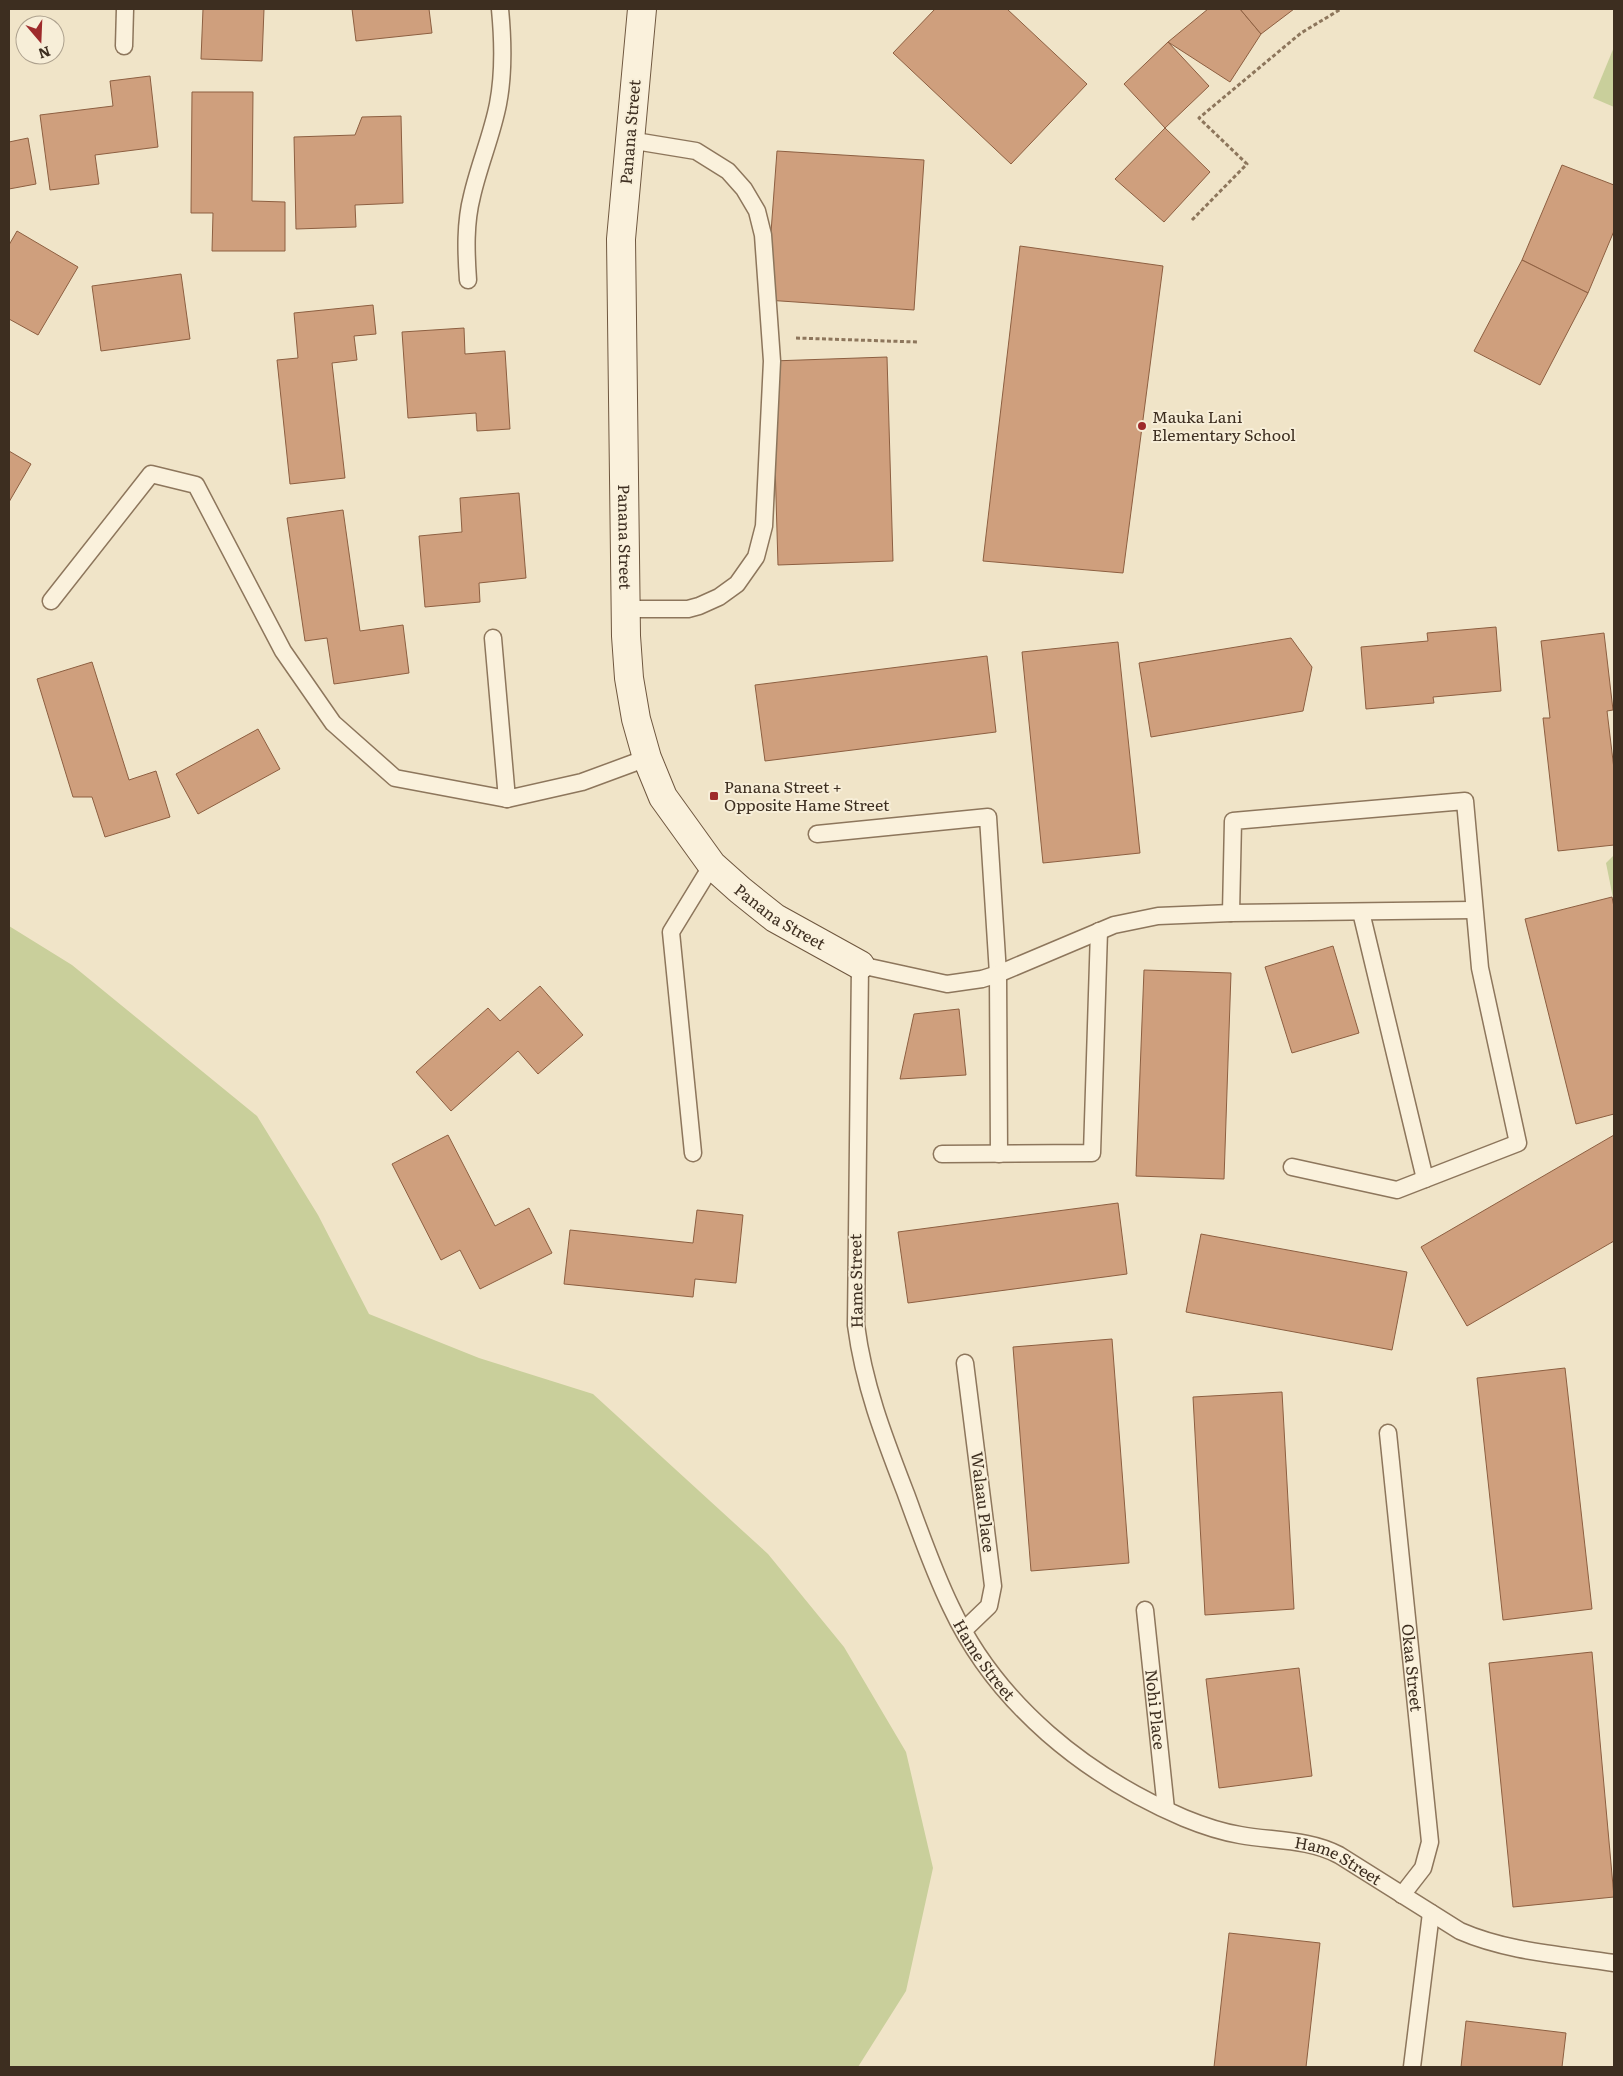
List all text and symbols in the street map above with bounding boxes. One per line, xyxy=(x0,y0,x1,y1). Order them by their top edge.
north arrow xyxy=(15,15,65,65)
text: N xyxy=(36,42,53,65)
street label: Panana Street xyxy=(612,78,646,185)
place label: Mauka Lani Elementary School xyxy=(1152,404,1296,446)
marker: Mauka Lani Elementary School xyxy=(1136,420,1148,432)
street label: Panana Street xyxy=(613,484,638,590)
place label: Panana Street + Opposite Hame Street xyxy=(724,774,890,816)
marker: Panana Street + Opposite Hame Street xyxy=(708,790,720,802)
street label: Panana Street xyxy=(730,877,831,955)
street label: Hame Street xyxy=(842,1233,868,1329)
street label: Walaau Place xyxy=(966,1450,1002,1554)
street label: Hame Street xyxy=(948,1614,1022,1706)
street label: Okaa Street xyxy=(1397,1623,1430,1713)
street label: Nohi Place xyxy=(1140,1668,1173,1751)
street label: Hame Street xyxy=(1293,1829,1387,1890)

